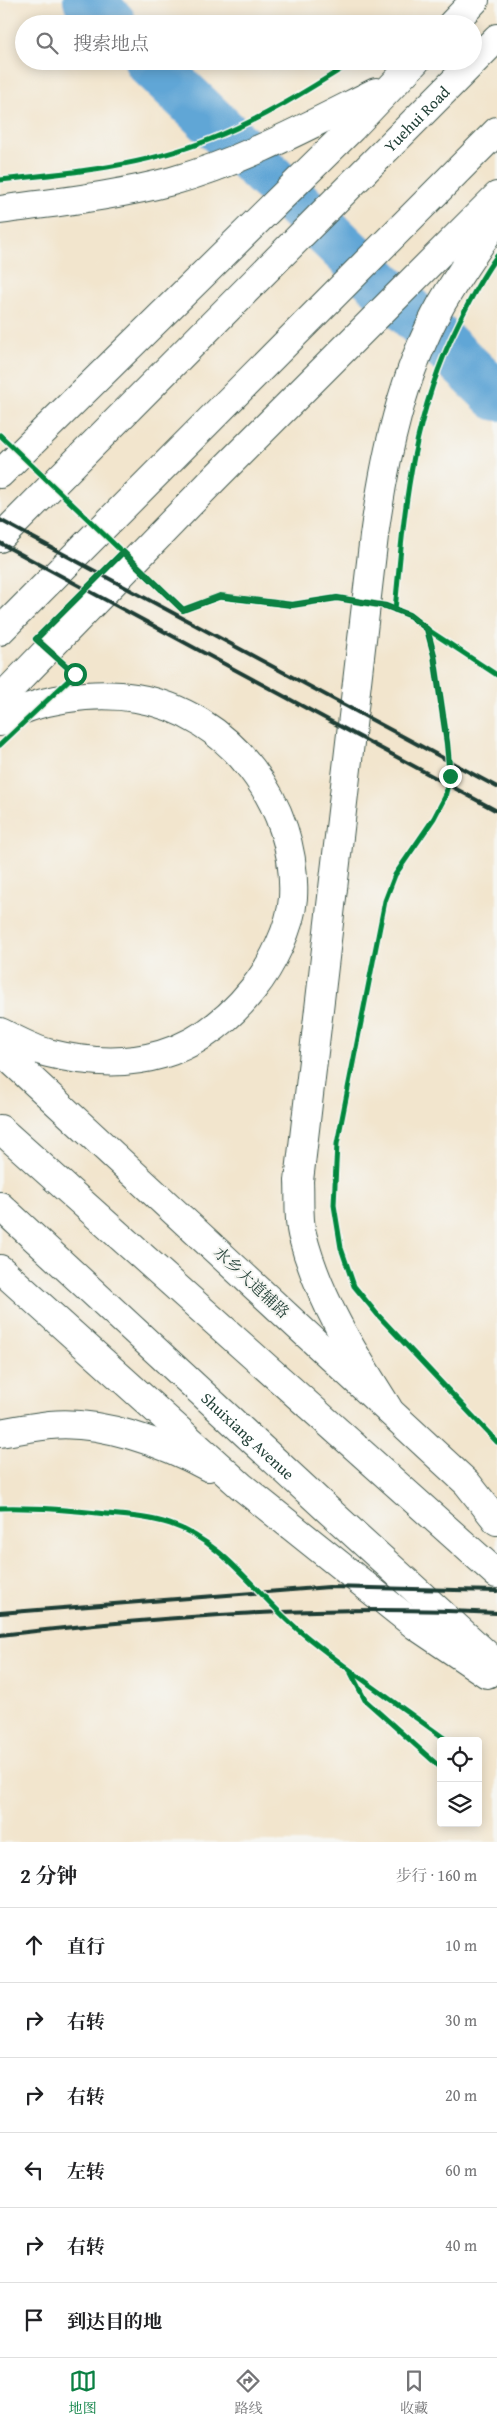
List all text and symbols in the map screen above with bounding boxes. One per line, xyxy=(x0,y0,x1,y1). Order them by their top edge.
search box xyxy=(15,15,482,70)
icon: search xyxy=(33,29,61,57)
text: 搜索地点 xyxy=(73,29,149,57)
street label: Yuehui Road xyxy=(378,80,455,157)
route start xyxy=(64,663,87,686)
route end xyxy=(439,765,462,788)
street label: 水乡大道辅路 xyxy=(209,1240,295,1324)
street label: Shuixiang Avenue xyxy=(196,1386,300,1485)
map controls xyxy=(437,1737,482,1827)
button: locate xyxy=(437,1737,482,1782)
button: layers xyxy=(437,1782,482,1827)
text: 2 分钟 xyxy=(20,1860,78,1891)
text: 步行 · 160 m xyxy=(396,1863,477,1887)
icon: ahead xyxy=(20,1931,48,1959)
text: 直行 xyxy=(67,1932,105,1960)
text: 10 m xyxy=(445,1933,477,1957)
icon: right xyxy=(20,2006,48,2034)
text: 右转 xyxy=(67,2007,105,2035)
text: 30 m xyxy=(445,2008,477,2032)
icon: right xyxy=(20,2081,48,2109)
text: 右转 xyxy=(67,2082,105,2110)
text: 20 m xyxy=(445,2083,477,2107)
icon: left xyxy=(20,2156,48,2184)
text: 左转 xyxy=(67,2157,105,2185)
text: 60 m xyxy=(445,2158,477,2182)
icon: right xyxy=(20,2231,48,2259)
text: 右转 xyxy=(67,2232,105,2260)
text: 40 m xyxy=(445,2233,477,2257)
icon: arrive xyxy=(20,2306,48,2334)
text: 到达目的地 xyxy=(67,2307,162,2335)
tab: 地图 xyxy=(69,2367,97,2418)
tab: 路线 xyxy=(234,2367,262,2418)
tab: 收藏 xyxy=(400,2367,428,2418)

